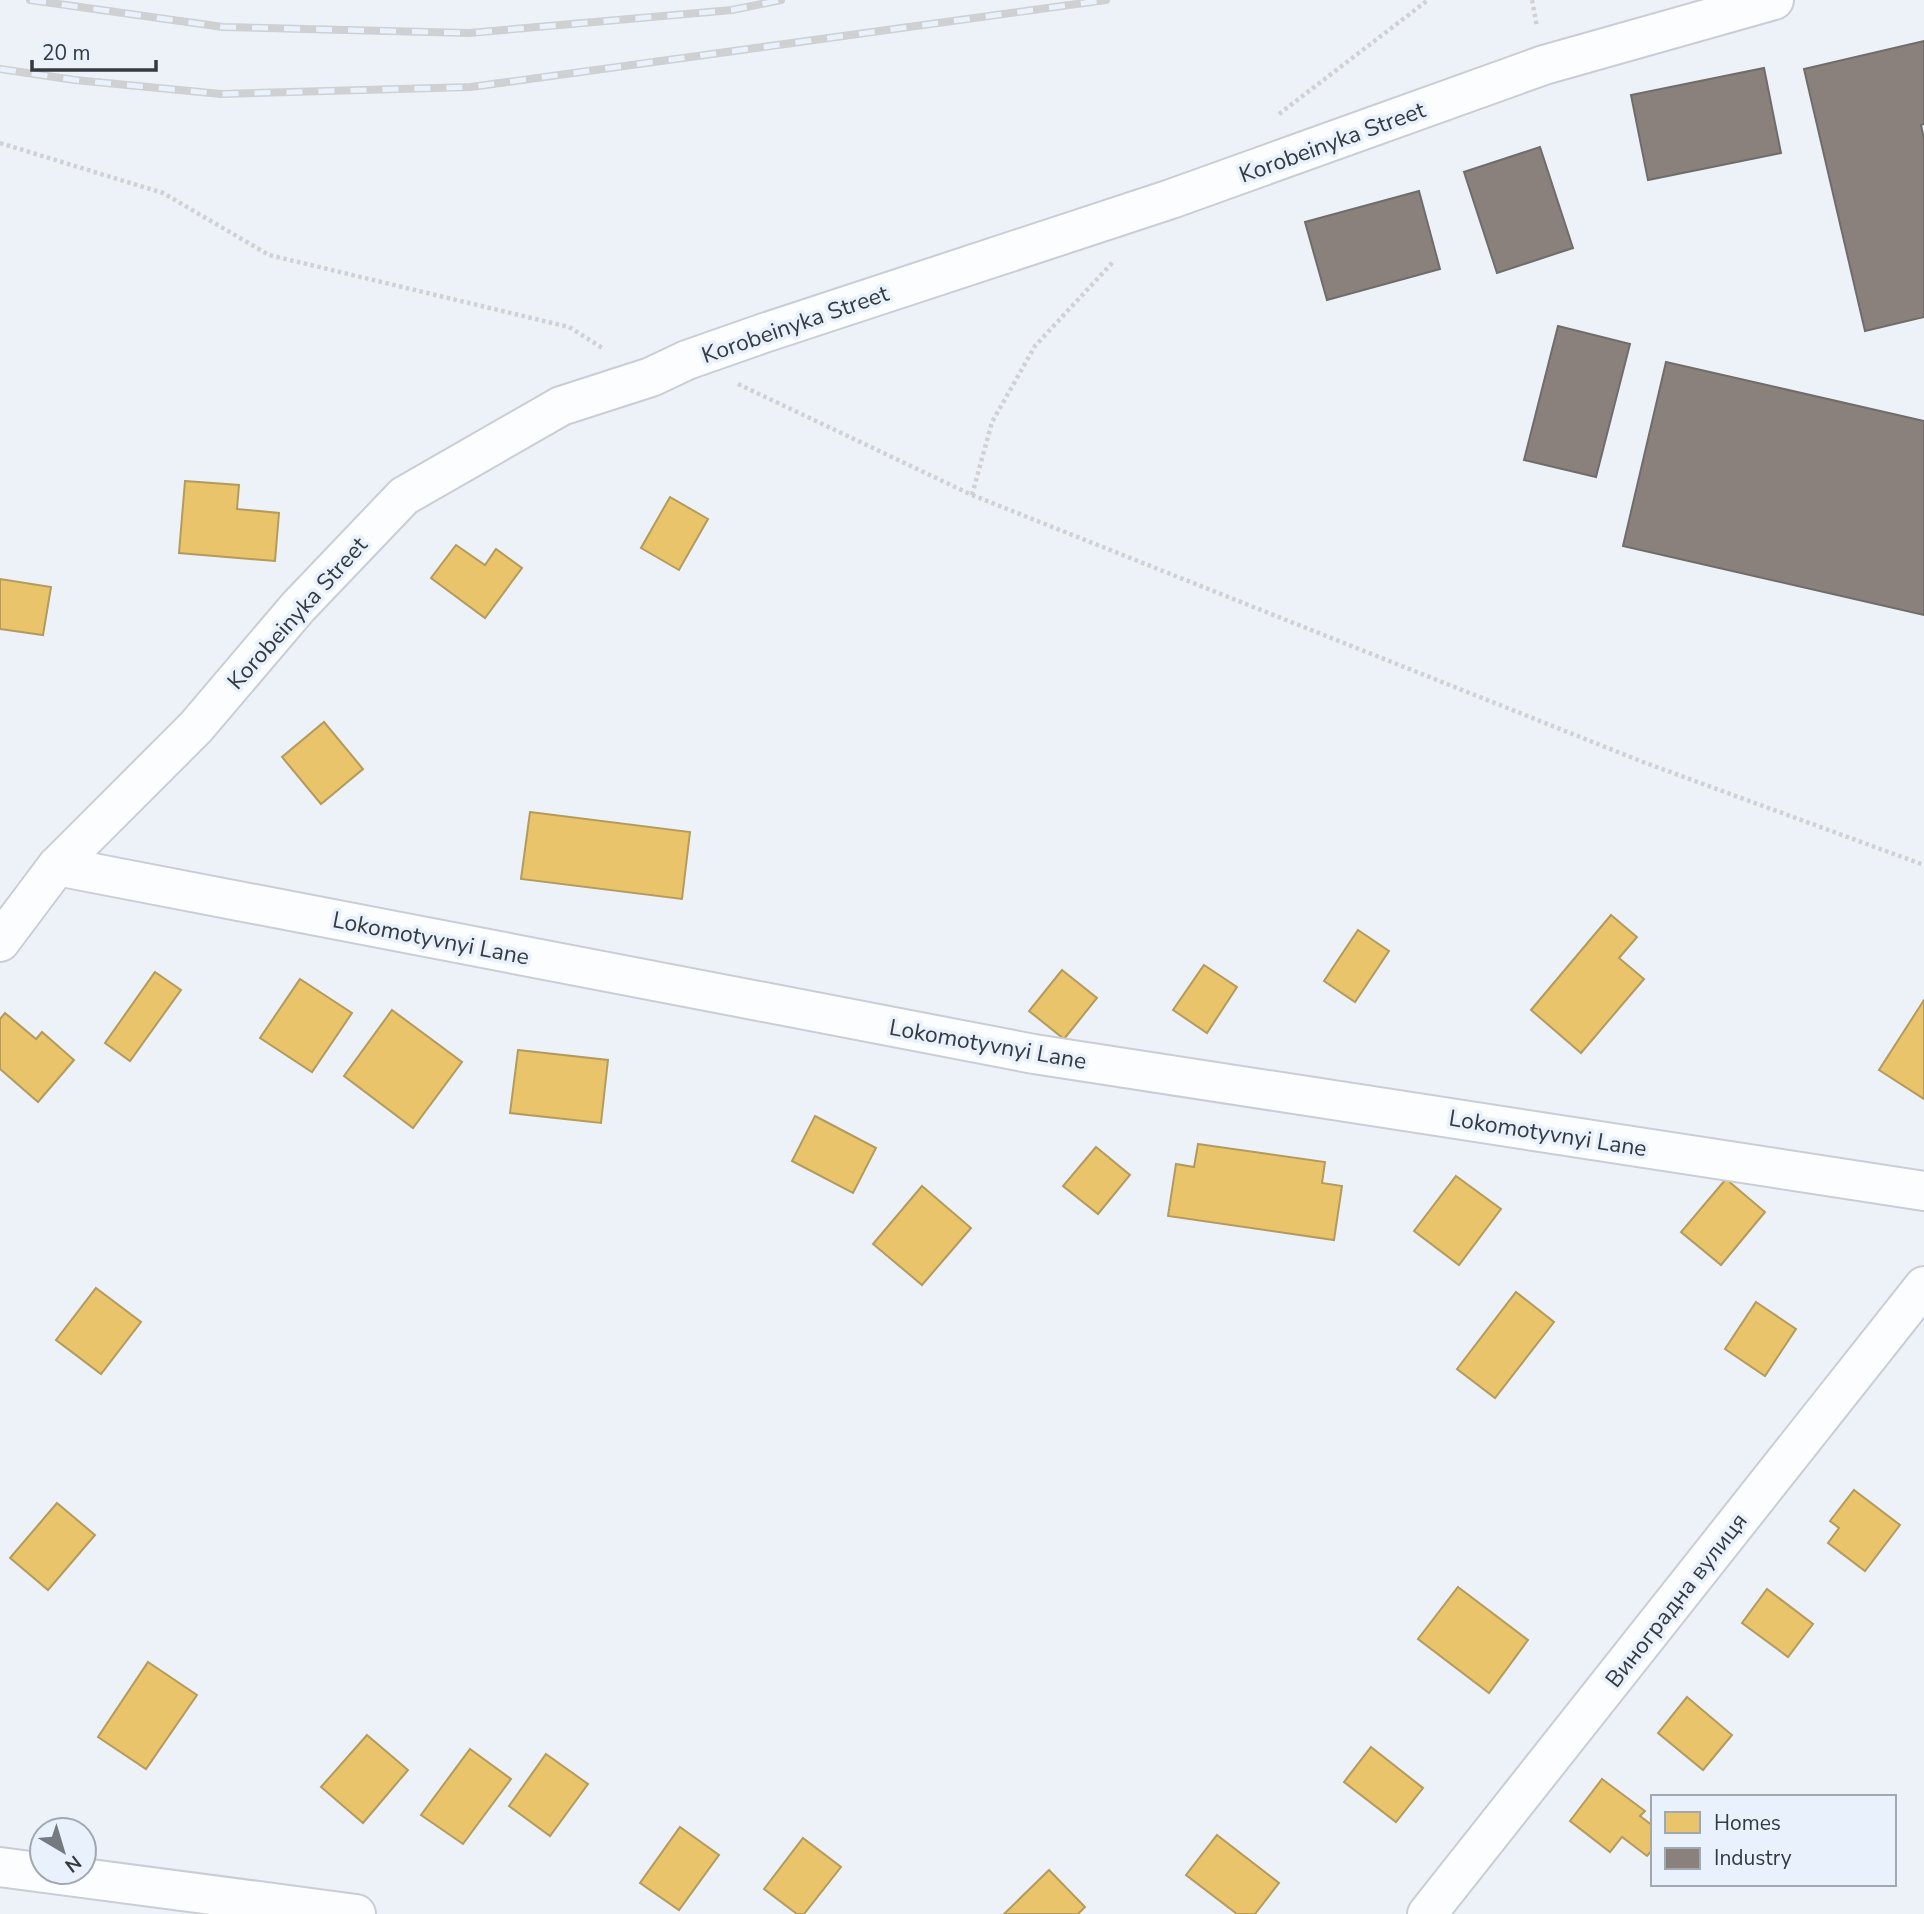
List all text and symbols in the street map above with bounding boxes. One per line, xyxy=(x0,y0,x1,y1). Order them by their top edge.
scale bar xyxy=(32,28,156,72)
text: 20 m xyxy=(42,39,91,67)
street label: Korobeinyka Street xyxy=(1235,94,1430,191)
street label: Korobeinyka Street xyxy=(698,278,894,371)
street label: Korobeinyka Street xyxy=(220,530,375,696)
street label: Lokomotyvnyi Lane xyxy=(330,904,532,973)
street label: Lokomotyvnyi Lane xyxy=(887,1012,1089,1077)
street label: Lokomotyvnyi Lane xyxy=(1447,1103,1649,1164)
street label: Виноградна вулиця xyxy=(1598,1507,1754,1694)
legend xyxy=(1651,1795,1896,1886)
text: Homes xyxy=(1714,1809,1781,1837)
north arrow xyxy=(28,1816,98,1886)
text: Industry xyxy=(1714,1844,1792,1872)
text: N xyxy=(59,1849,86,1878)

